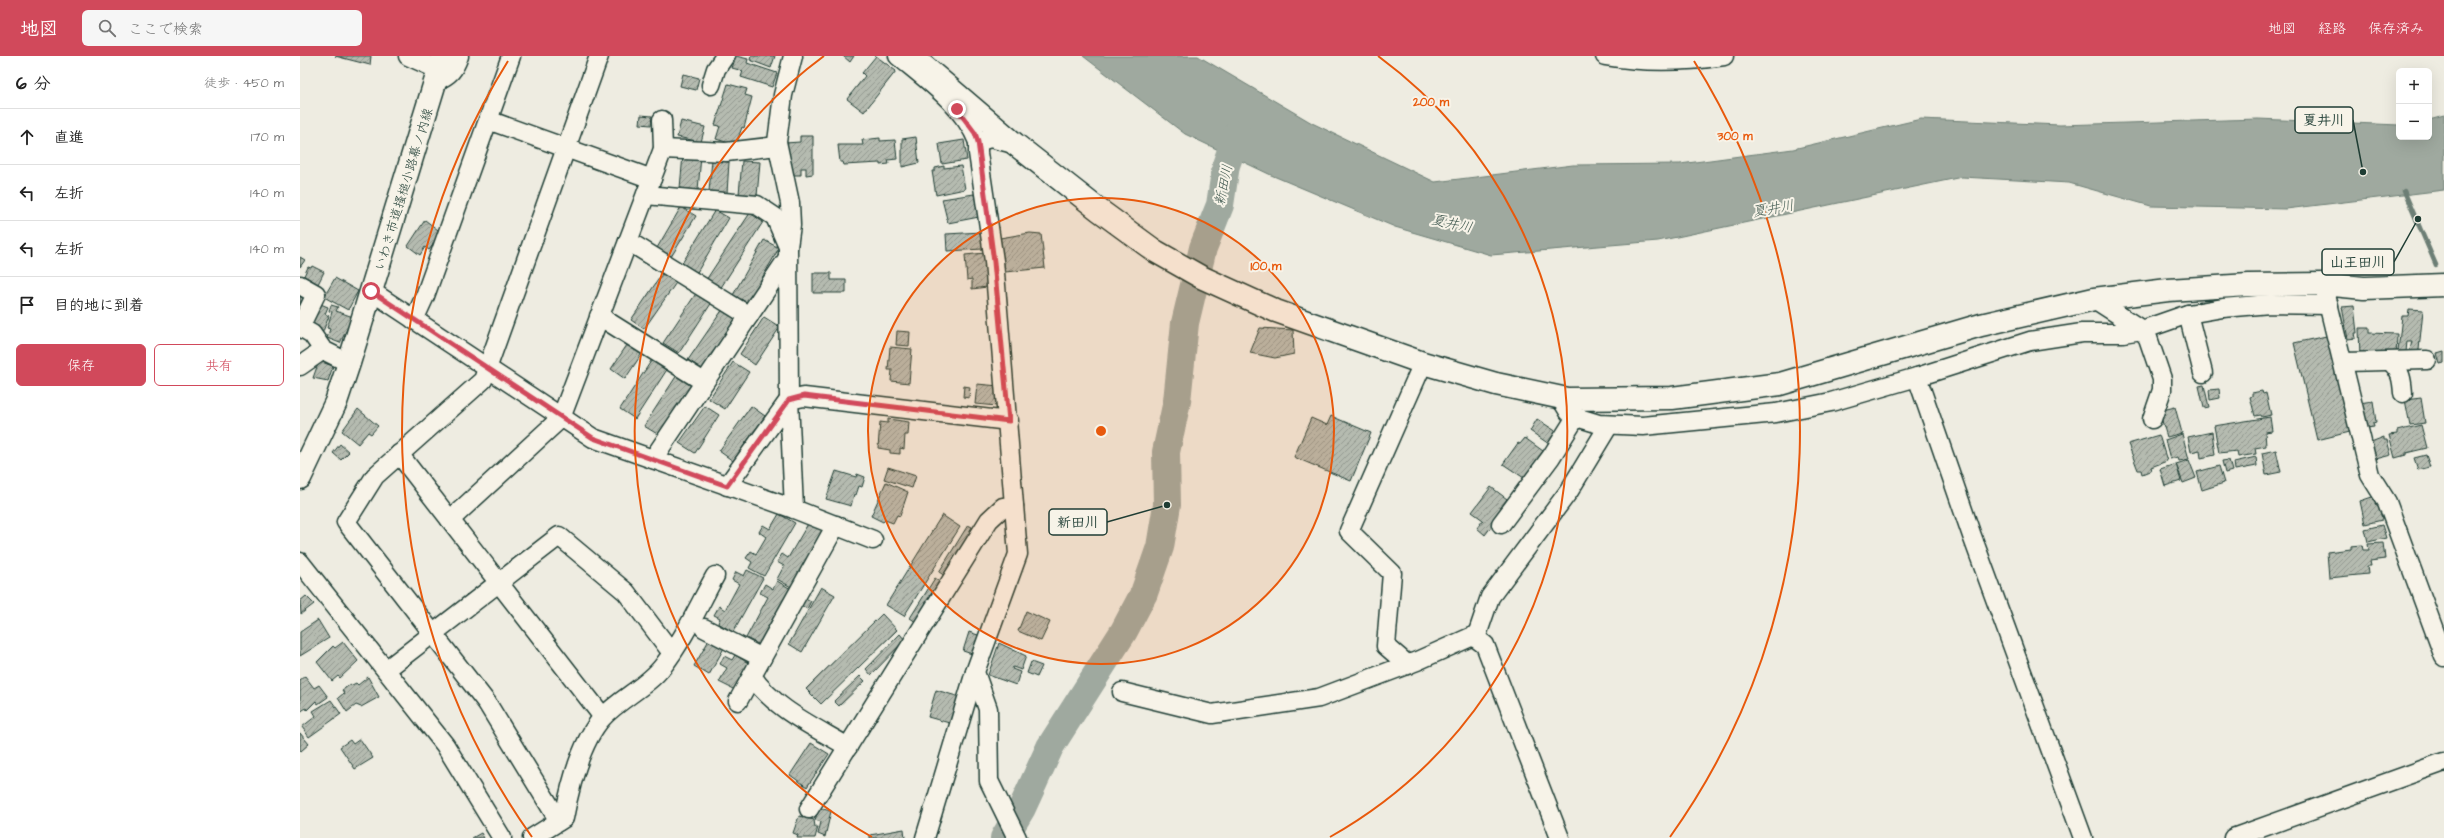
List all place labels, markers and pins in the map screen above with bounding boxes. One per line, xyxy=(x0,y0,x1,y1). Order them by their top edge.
callout: 夏井川 xyxy=(2295,107,2353,133)
callout: 山王田川 xyxy=(2322,249,2394,275)
centre of rings xyxy=(1094,424,1108,438)
callout: 新田川 xyxy=(1049,509,1107,535)

